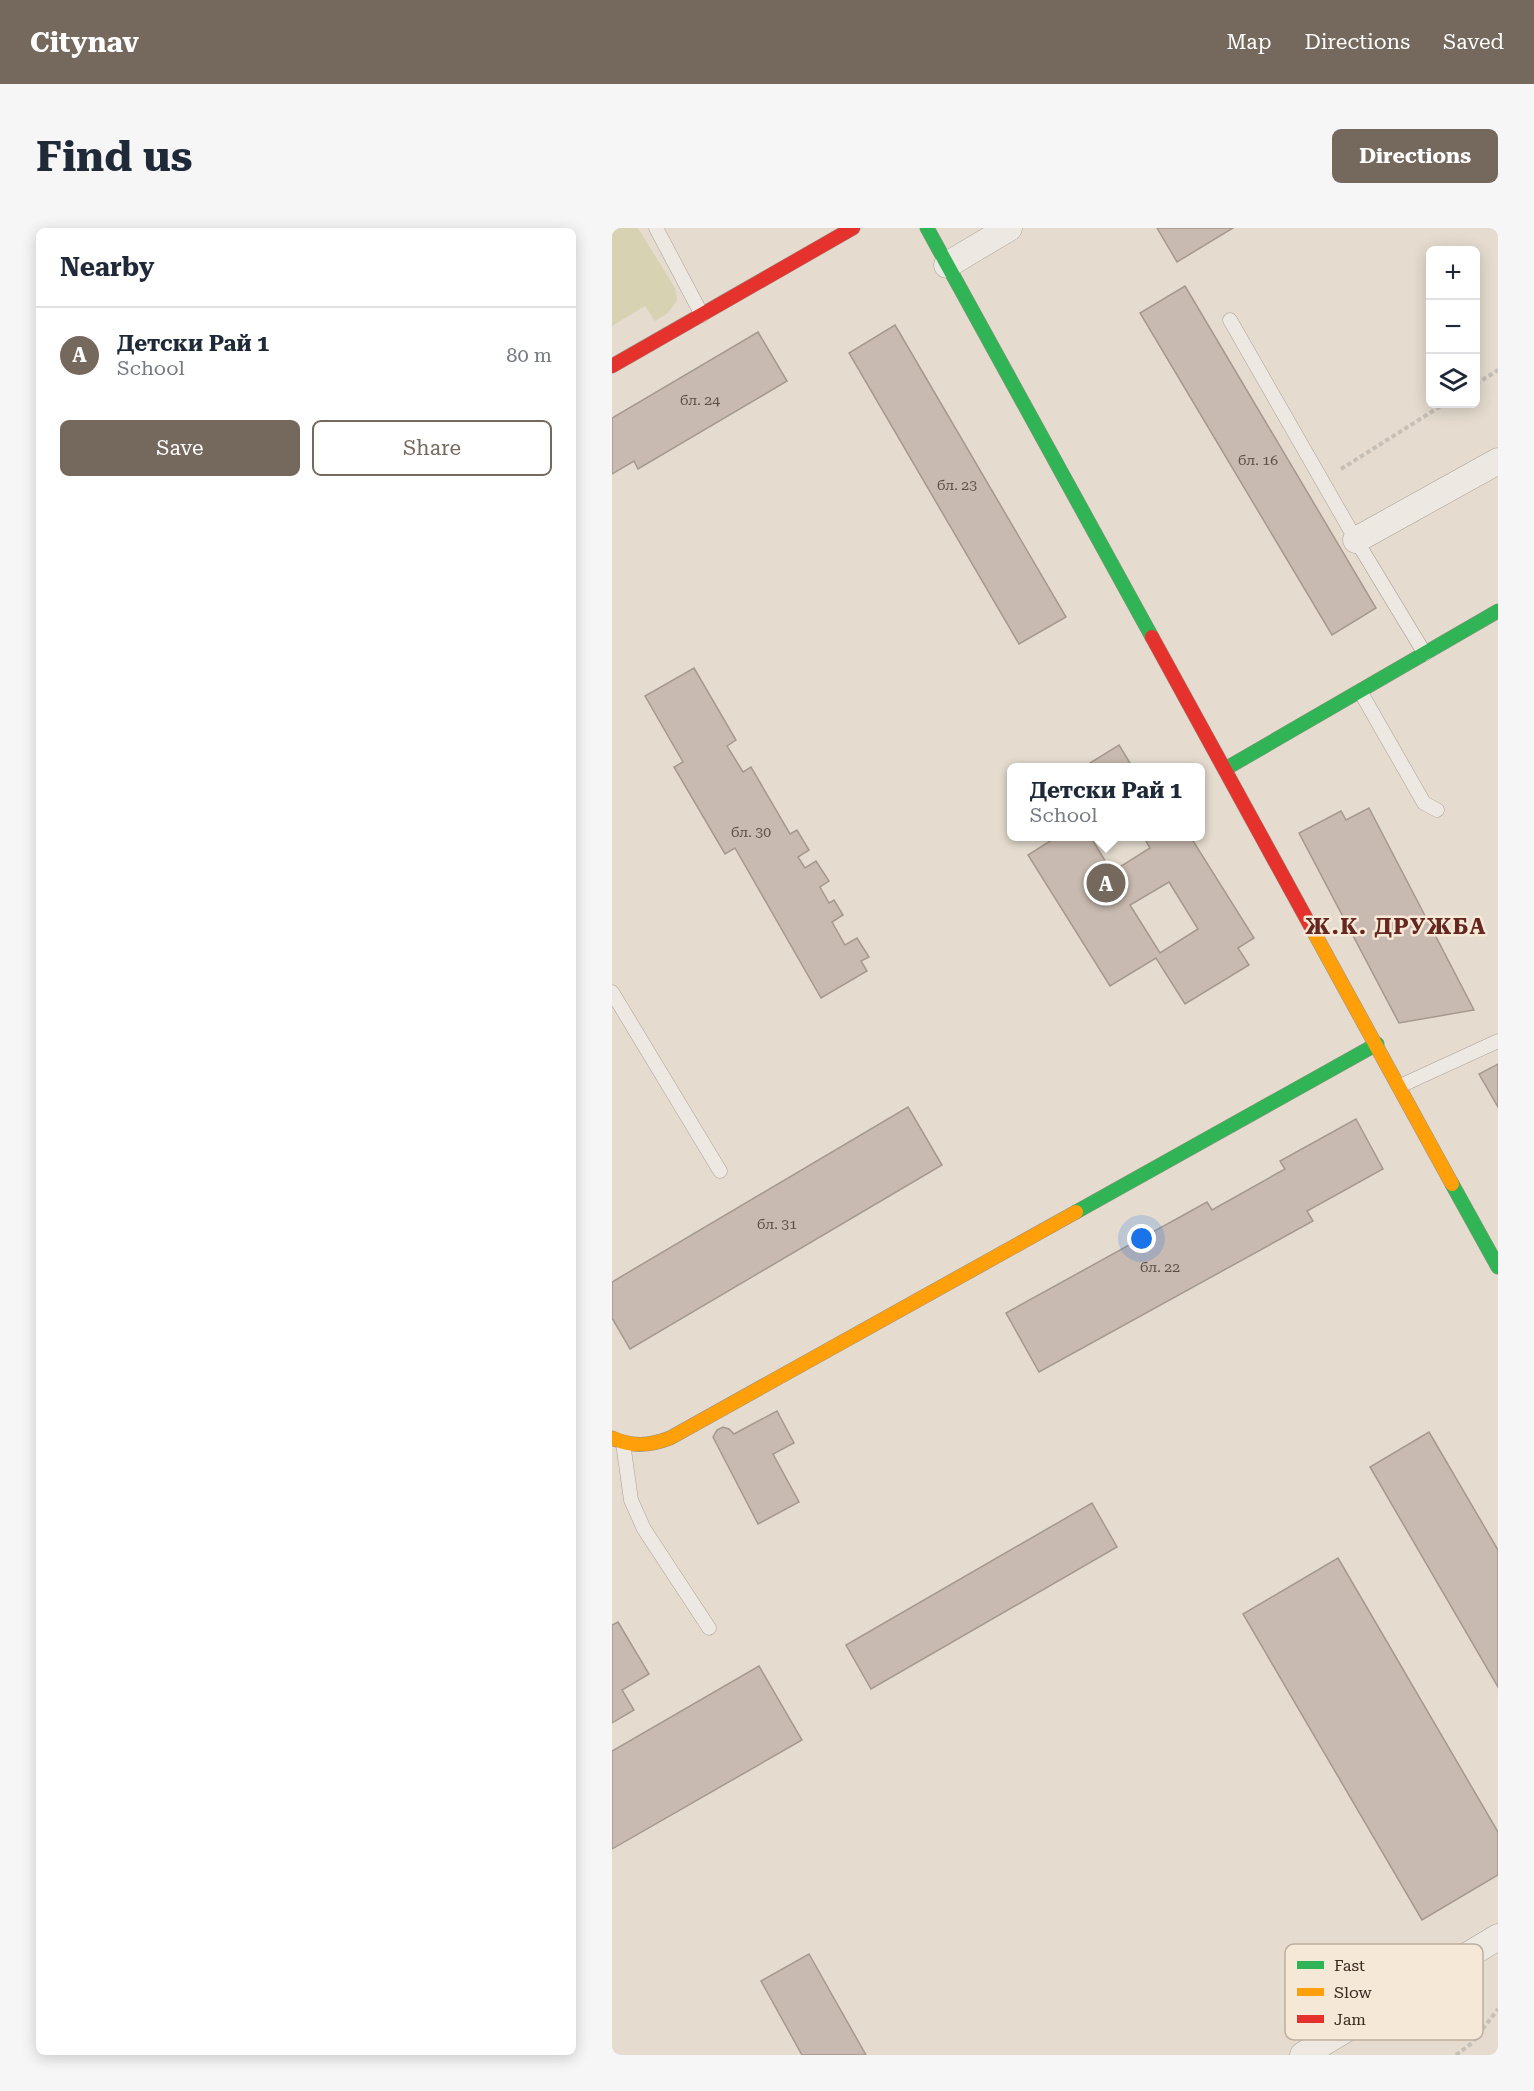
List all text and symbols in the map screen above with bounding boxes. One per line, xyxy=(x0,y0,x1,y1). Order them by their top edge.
text: Citynav xyxy=(30,26,139,59)
text: Map xyxy=(1227,30,1271,54)
text: Directions xyxy=(1304,30,1410,54)
text: Saved xyxy=(1443,30,1504,54)
button: Directions xyxy=(1332,129,1498,183)
text: Find us xyxy=(36,132,193,181)
map controls xyxy=(1426,246,1480,408)
button: + xyxy=(1426,246,1480,300)
text: Nearby xyxy=(60,252,154,282)
button: − xyxy=(1426,300,1480,354)
text: Детски Рай 1 xyxy=(117,331,269,356)
text: A xyxy=(72,343,87,367)
text: 80 m xyxy=(506,343,552,367)
button: layers xyxy=(1426,354,1480,408)
text: School xyxy=(117,356,185,380)
house number: бл. 24 xyxy=(680,392,720,408)
button: Save xyxy=(60,420,300,476)
button: Share xyxy=(312,420,552,476)
house number: бл. 16 xyxy=(1238,452,1278,468)
house number: бл. 23 xyxy=(937,477,977,493)
popup xyxy=(1007,763,1205,841)
text: Детски Рай 1 xyxy=(1030,778,1182,803)
text: School xyxy=(1030,803,1097,827)
house number: бл. 30 xyxy=(731,824,771,840)
pin: A xyxy=(1086,860,1126,906)
district label: Ж.К. ДРУЖБА xyxy=(1305,914,1487,939)
house number: бл. 31 xyxy=(757,1216,797,1232)
your location xyxy=(1127,1224,1156,1253)
house number: бл. 22 xyxy=(1140,1259,1180,1275)
legend xyxy=(1285,1944,1483,2040)
text: Fast xyxy=(1334,1956,1365,1975)
text: Slow xyxy=(1334,1983,1372,2002)
text: Jam xyxy=(1334,2010,1366,2029)

